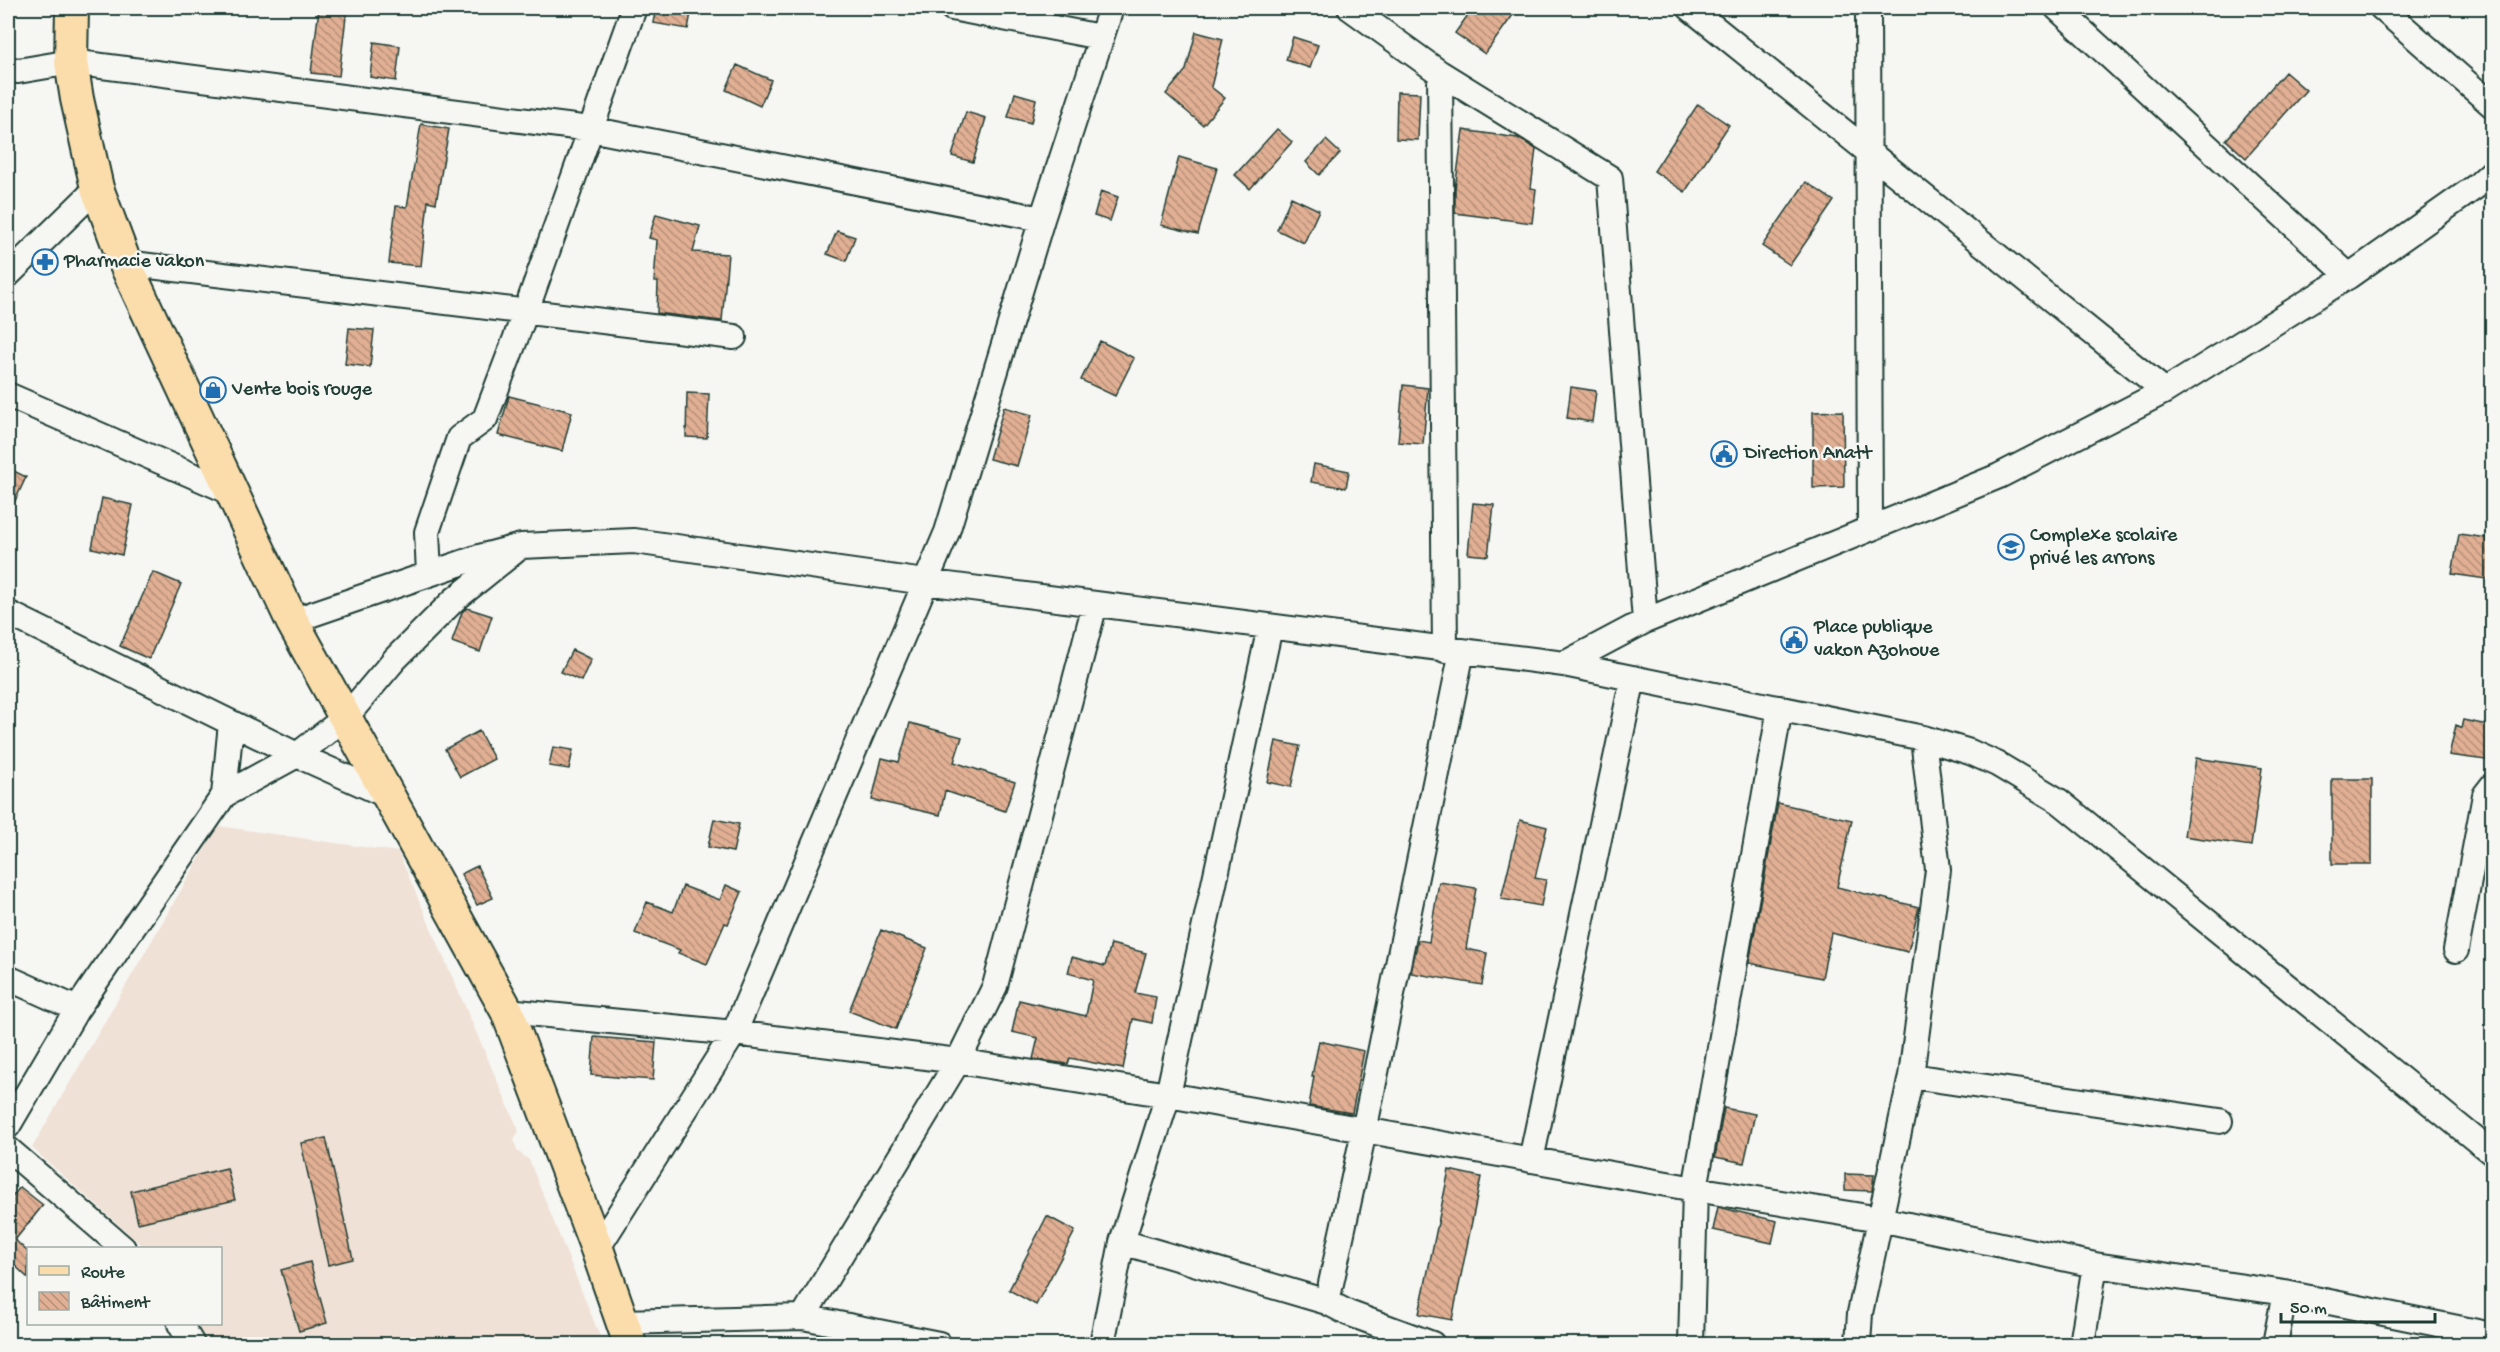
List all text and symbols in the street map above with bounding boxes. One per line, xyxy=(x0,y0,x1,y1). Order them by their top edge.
pharmacy icon: Pharmacie vakon xyxy=(30,247,60,277)
place label: Pharmacie vakon xyxy=(63,251,205,274)
shop icon: Vente bois rouge xyxy=(198,375,228,405)
place label: Vente bois rouge xyxy=(231,379,373,402)
public building icon: Direction Anatt xyxy=(1709,439,1739,469)
place label: Direction Anatt xyxy=(1742,443,1873,466)
place label: Complexe scolaire privé les arrons xyxy=(2029,525,2178,571)
school or university icon: Complexe scolaire privé les arrons xyxy=(1996,532,2026,562)
place label: Place publique vakon Azohoue xyxy=(1813,617,1940,663)
public building icon: Place publique vakon Azohoue xyxy=(1779,625,1809,655)
legend xyxy=(27,1247,222,1325)
text: Route xyxy=(81,1263,126,1284)
scale bar xyxy=(2281,1286,2436,1324)
text: Bâtiment xyxy=(80,1293,151,1314)
text: 50 m xyxy=(2290,1299,2327,1320)

